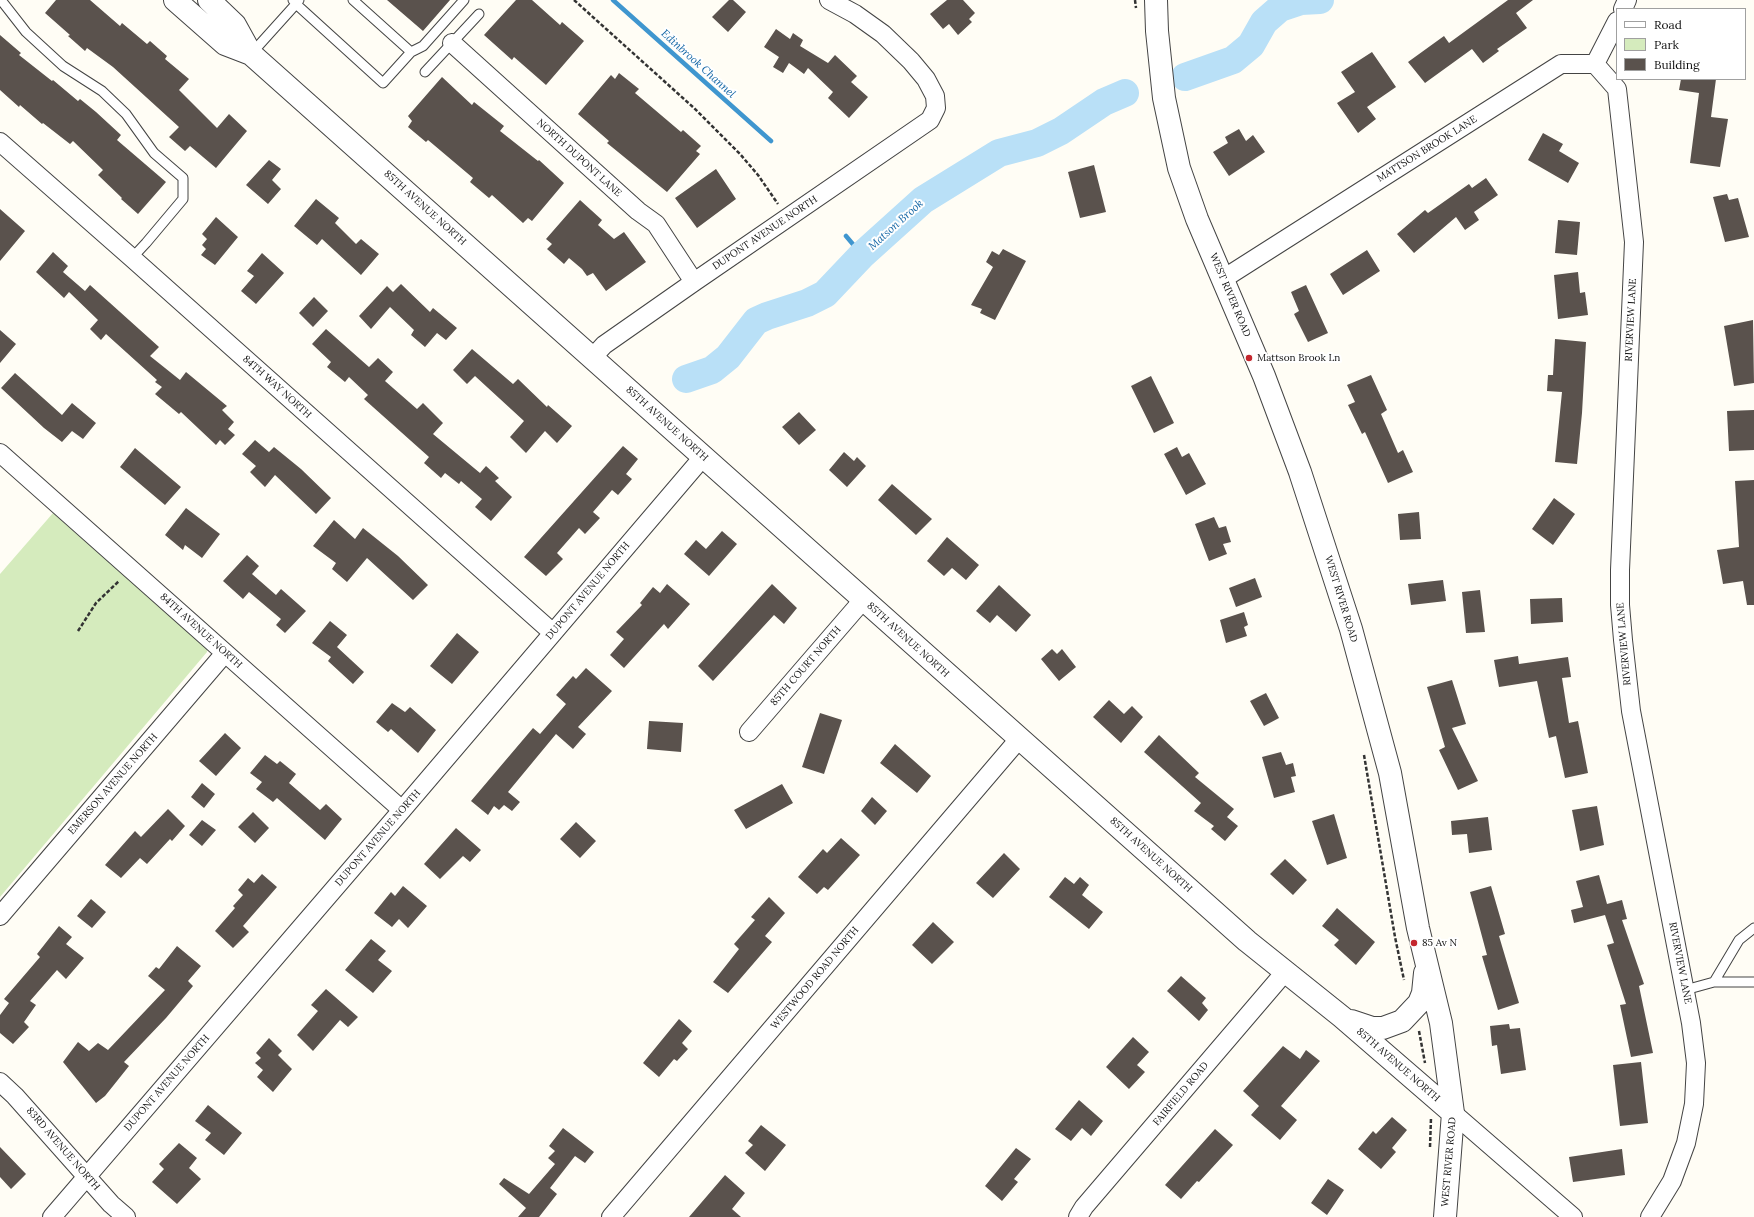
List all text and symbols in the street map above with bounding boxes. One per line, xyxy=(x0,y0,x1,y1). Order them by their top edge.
legend xyxy=(1616,8,1746,80)
text: Road xyxy=(1654,17,1682,32)
water label: Edinbrook Channel xyxy=(658,27,738,101)
text: Park xyxy=(1654,37,1679,52)
text: Building xyxy=(1654,57,1700,72)
street label: MATTSON BROOK LANE xyxy=(1375,113,1479,185)
street label: NORTH DUPONT LANE xyxy=(534,117,624,199)
street label: 85TH AVENUE NORTH xyxy=(381,168,469,248)
street label: DUPONT AVENUE NORTH xyxy=(710,193,820,273)
water label: Matson Brook xyxy=(866,197,926,253)
street label: WEST RIVER ROAD xyxy=(1207,251,1253,339)
street label: RIVERVIEW LANE xyxy=(1623,278,1639,362)
place label: Mattson Brook Ln xyxy=(1257,352,1340,364)
street label: 84TH WAY NORTH xyxy=(240,353,314,421)
marker: Mattson Brook Ln xyxy=(1244,353,1254,363)
street label: 85TH AVENUE NORTH xyxy=(623,384,711,464)
street label: DUPONT AVENUE NORTH xyxy=(544,540,632,642)
street label: WEST RIVER ROAD xyxy=(1322,554,1360,644)
street label: 84TH AVENUE NORTH xyxy=(157,591,245,671)
street label: 85TH AVENUE NORTH xyxy=(864,600,952,680)
street label: RIVERVIEW LANE xyxy=(1614,602,1634,686)
street label: 85TH COURT NORTH xyxy=(768,624,844,708)
street label: EMERSON AVENUE NORTH xyxy=(66,731,160,837)
street label: DUPONT AVENUE NORTH xyxy=(333,787,423,889)
street label: 85TH AVENUE NORTH xyxy=(1107,815,1195,895)
street label: RIVERVIEW LANE xyxy=(1666,921,1694,1005)
street label: WESTWOOD ROAD NORTH xyxy=(769,924,861,1032)
place label: 85 Av N xyxy=(1422,937,1457,949)
marker: 85 Av N xyxy=(1409,938,1419,948)
street label: 85TH AVENUE NORTH xyxy=(1354,1026,1442,1104)
street label: DUPONT AVENUE NORTH xyxy=(122,1032,212,1134)
street label: FAIRFIELD ROAD xyxy=(1151,1060,1211,1128)
street label: 83RD AVENUE NORTH xyxy=(24,1105,102,1193)
street label: WEST RIVER ROAD xyxy=(1439,1117,1459,1207)

